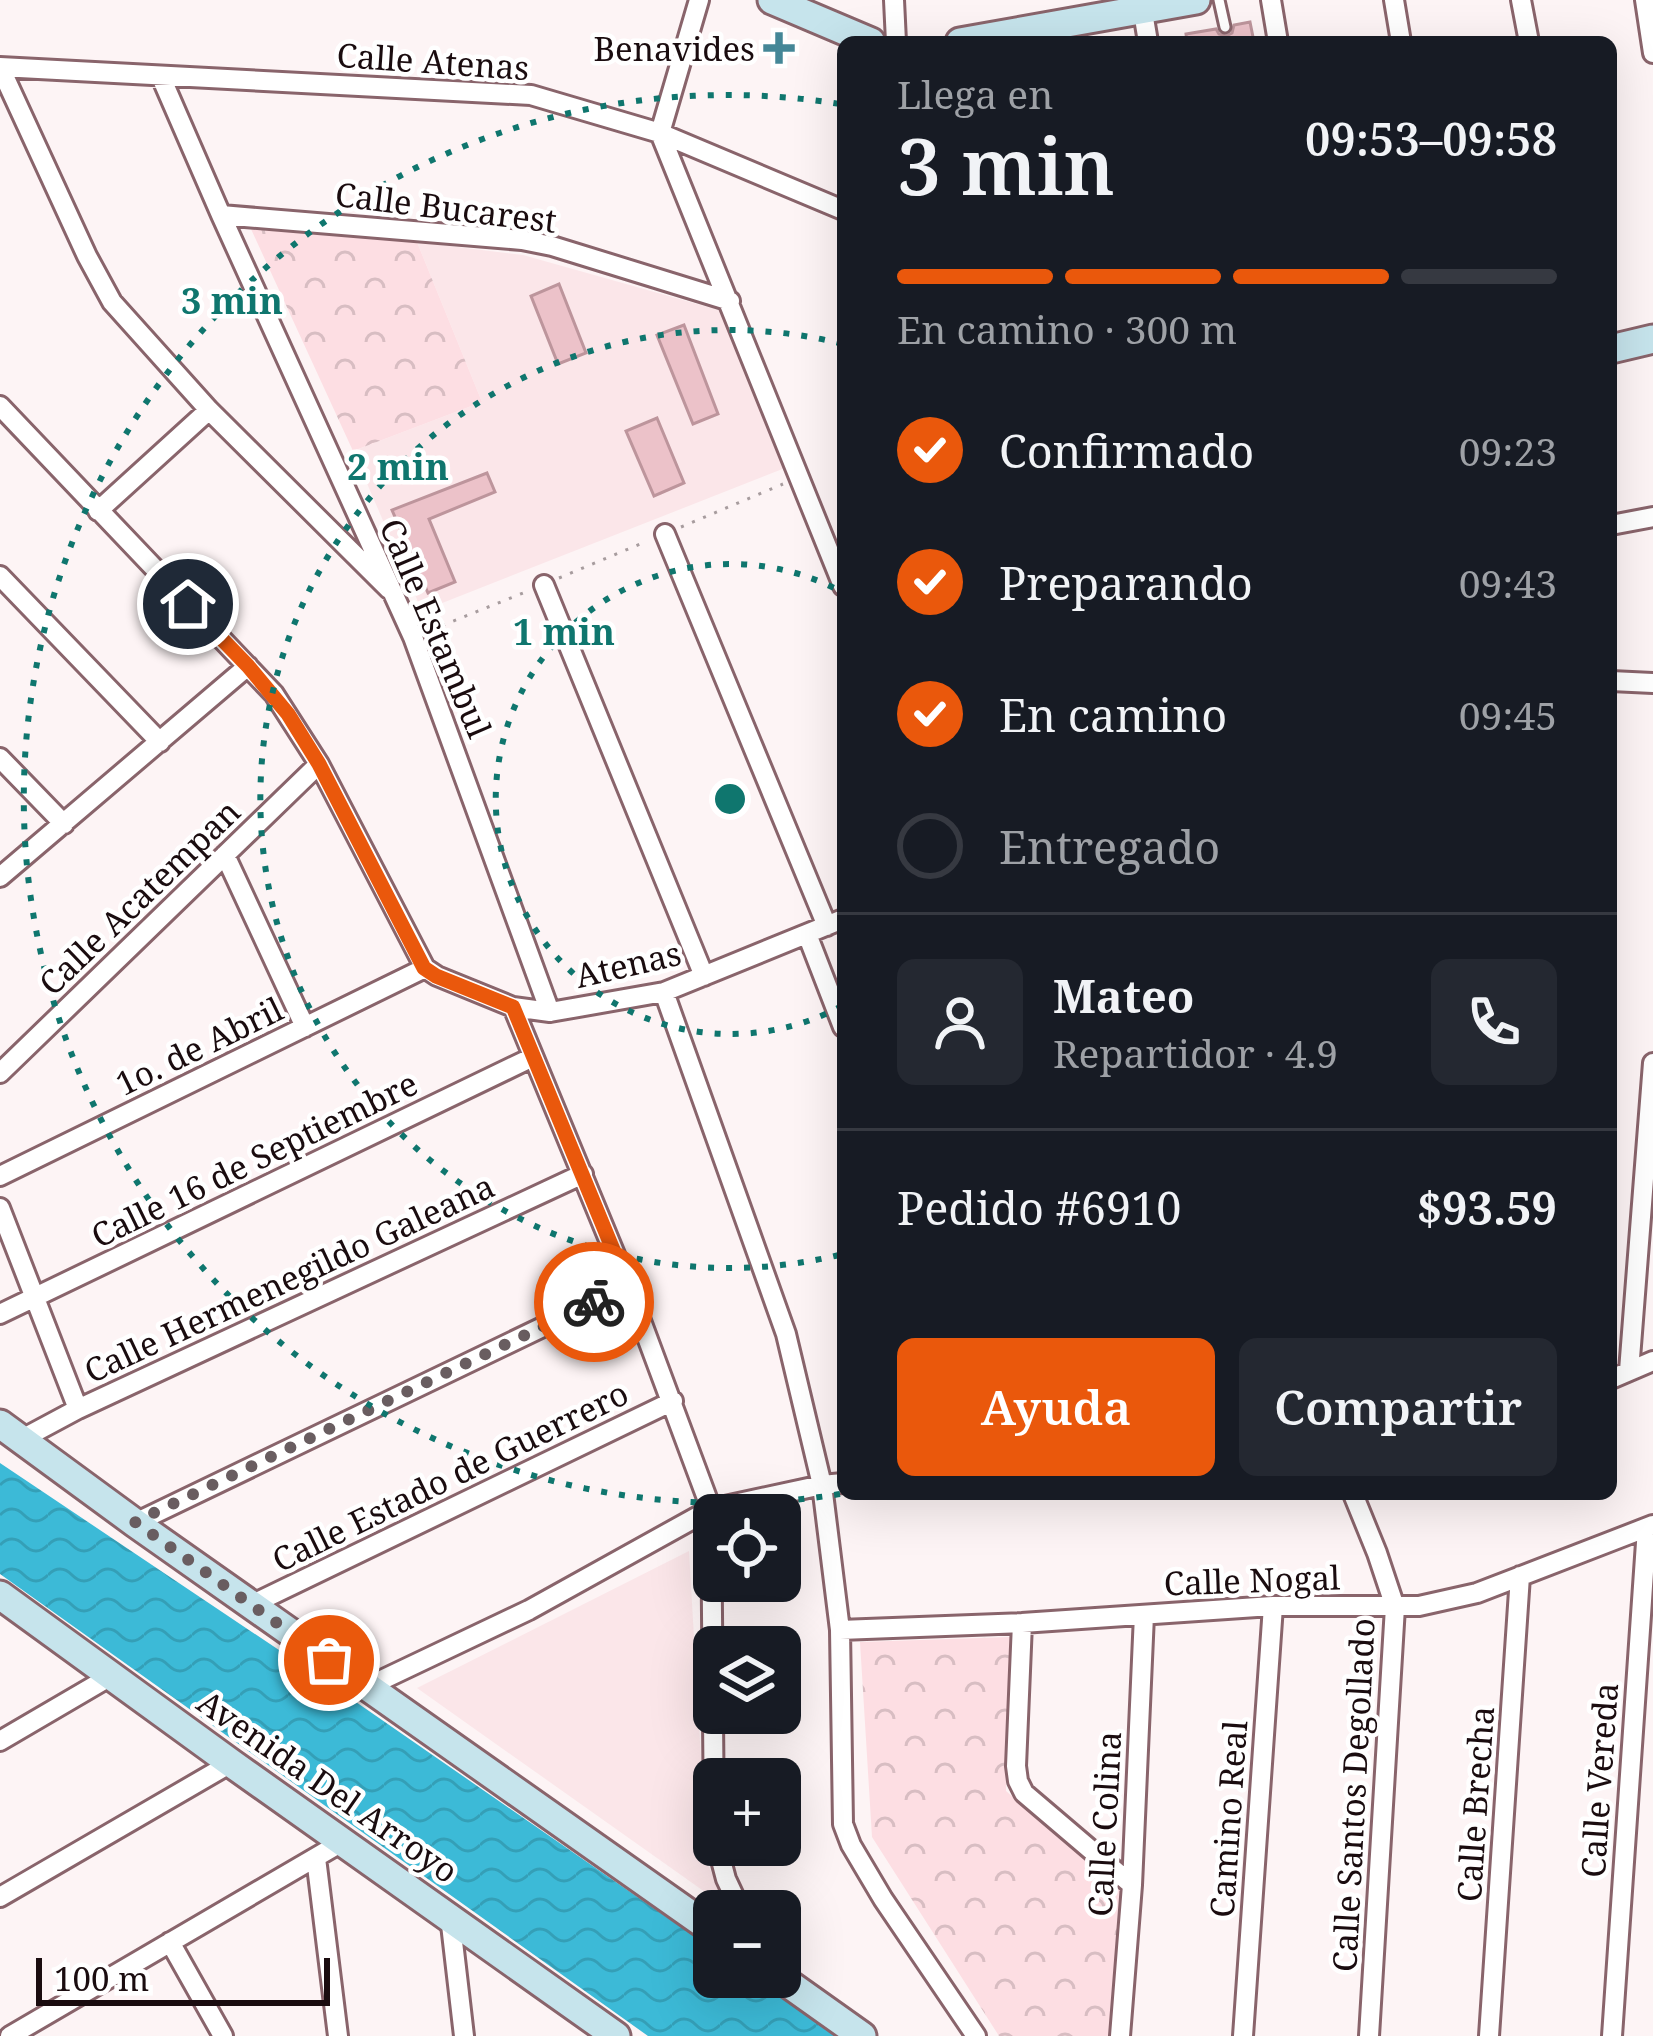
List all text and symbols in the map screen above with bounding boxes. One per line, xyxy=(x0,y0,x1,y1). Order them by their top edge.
place label: Benavides xyxy=(593,26,755,71)
street label: Calle Atenas xyxy=(335,32,531,90)
marker: Benavides xyxy=(766,35,792,61)
text: Llega en xyxy=(897,67,1053,120)
text: 09:53–09:58 xyxy=(1305,108,1557,169)
text: 3 min xyxy=(897,112,1115,218)
street label: Calle Bucarest xyxy=(333,171,559,243)
text: 3 min xyxy=(181,276,283,325)
text: En camino · 300 m xyxy=(897,302,1237,355)
icon: check xyxy=(897,417,963,483)
text: Confirmado xyxy=(999,420,1254,481)
text: 09:23 xyxy=(1459,424,1557,477)
text: 2 min xyxy=(347,442,449,491)
street label: Calle Estambul xyxy=(370,512,502,744)
icon: check xyxy=(897,549,963,615)
text: Preparando xyxy=(999,552,1253,613)
pin xyxy=(137,553,239,655)
text: 09:43 xyxy=(1459,556,1557,609)
icon: home xyxy=(155,571,221,637)
text: 1 min xyxy=(513,607,615,656)
icon: check xyxy=(897,681,963,747)
text: En camino xyxy=(999,684,1227,745)
text: 09:45 xyxy=(1459,688,1557,741)
centre of rings xyxy=(709,778,751,820)
street label: Calle Acatempan xyxy=(29,789,249,1005)
text: Entregado xyxy=(999,816,1220,877)
street label: Atenas xyxy=(571,930,685,998)
button: person xyxy=(897,959,1023,1085)
button: phone xyxy=(1431,959,1557,1085)
text: Mateo xyxy=(1053,965,1194,1026)
street label: 1o. de Abril xyxy=(108,986,290,1106)
text: Repartidor · 4.9 xyxy=(1053,1026,1338,1079)
street label: Calle 16 de Septiembre xyxy=(83,1060,425,1258)
street label: Calle Hermenegildo Galeana xyxy=(77,1163,501,1393)
text: Pedido #6910 xyxy=(897,1177,1181,1238)
text: $93.59 xyxy=(1417,1177,1557,1238)
courier xyxy=(534,1242,654,1362)
icon: bike xyxy=(561,1269,627,1335)
button: Ayuda xyxy=(897,1338,1215,1476)
button: Compartir xyxy=(1239,1338,1557,1476)
street label: Calle Estado de Guerrero xyxy=(264,1370,636,1582)
map controls xyxy=(693,1494,801,1998)
button: locate xyxy=(693,1494,801,1602)
street label: Calle Nogal xyxy=(1163,1554,1341,1606)
pin xyxy=(278,1609,380,1711)
street label: Calle Santos Degollado xyxy=(1321,1617,1385,1973)
button: layers xyxy=(693,1626,801,1734)
icon: bag xyxy=(296,1627,362,1693)
street label: Avenida Del Arroyo xyxy=(189,1679,467,1893)
street label: Calle Vereda xyxy=(1570,1681,1628,1879)
street label: Calle Brecha xyxy=(1446,1705,1504,1903)
street label: Camino Real xyxy=(1199,1719,1257,1919)
street label: Calle Colina xyxy=(1077,1730,1131,1918)
button: + xyxy=(693,1758,801,1866)
button: − xyxy=(693,1890,801,1998)
scale bar xyxy=(36,1952,330,2005)
text: 100 m xyxy=(54,1956,149,2001)

